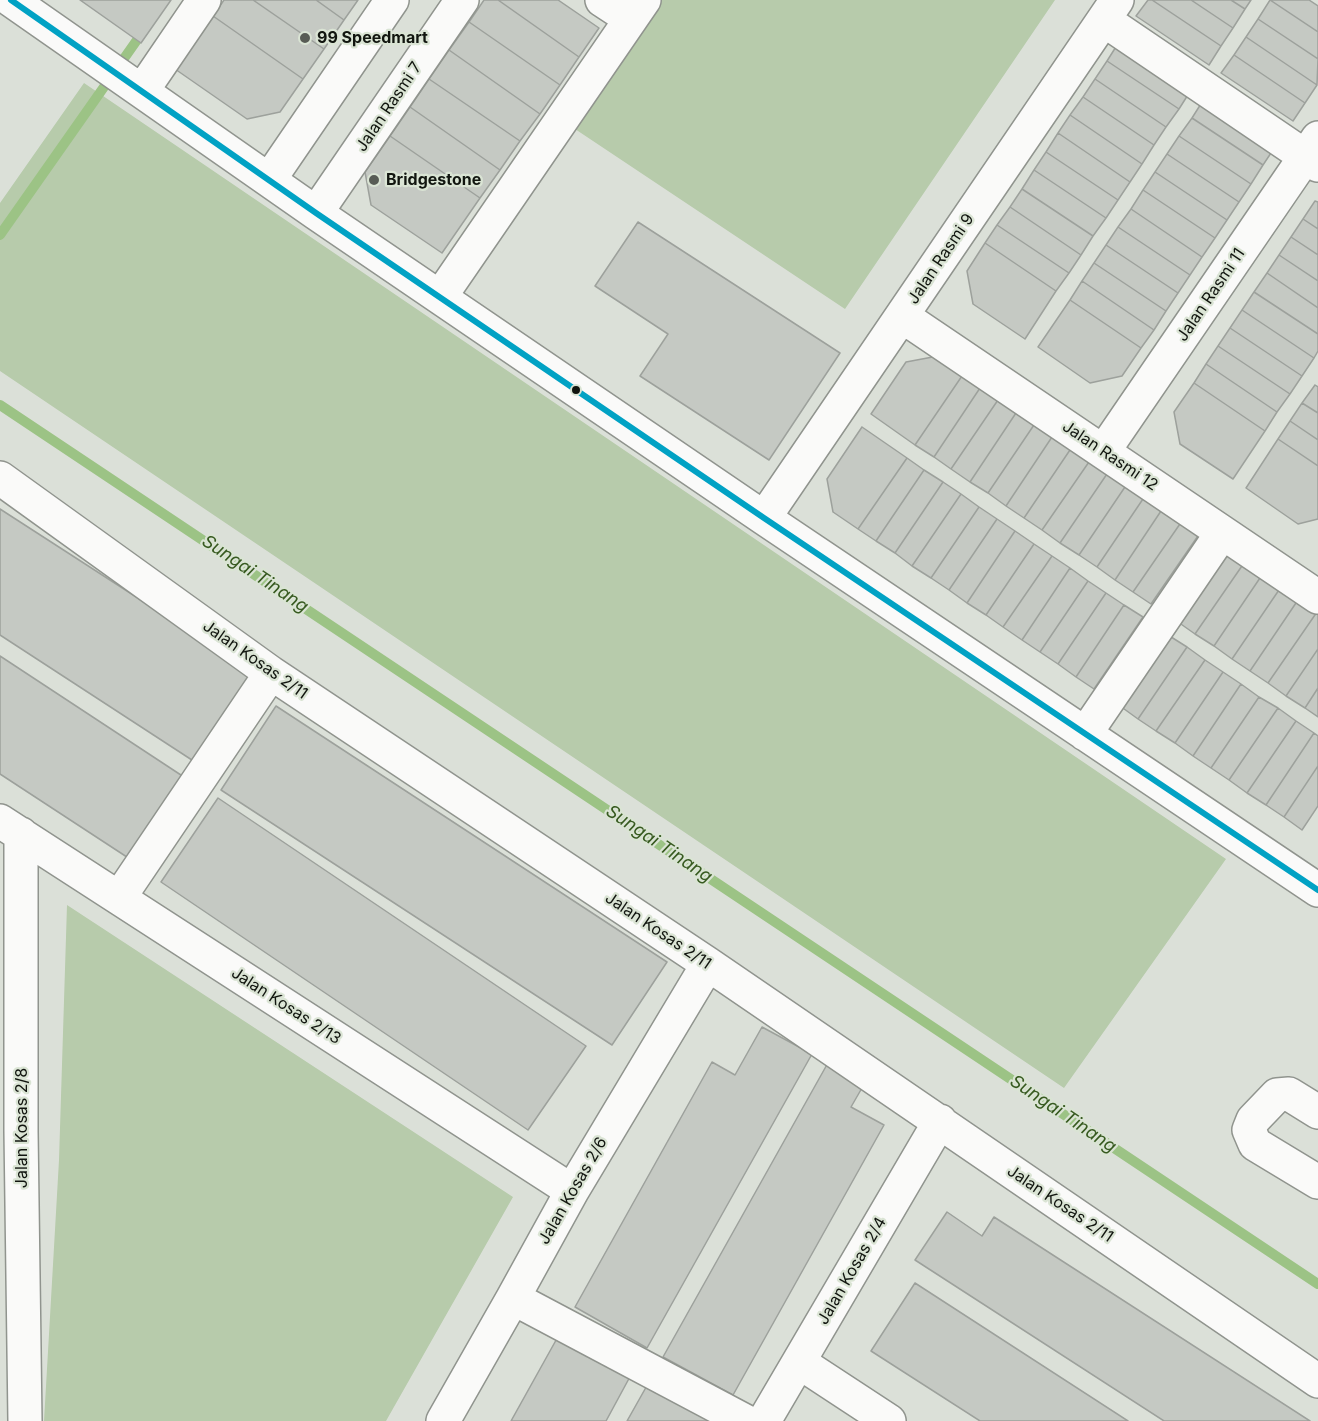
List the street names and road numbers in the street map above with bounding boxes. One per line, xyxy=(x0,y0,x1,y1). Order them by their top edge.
street label: Jalan Rasmi 7 xyxy=(352,59,426,155)
street label: Jalan Rasmi 9 xyxy=(904,210,978,308)
street label: Jalan Rasmi 11 xyxy=(1173,245,1249,345)
street label: Jalan Rasmi 12 xyxy=(1059,417,1161,495)
street label: Jalan Kosas 2/11 xyxy=(199,617,311,703)
street label: Jalan Kosas 2/11 xyxy=(601,888,715,974)
street label: Jalan Kosas 2/13 xyxy=(228,963,344,1049)
street label: Jalan Kosas 2/8 xyxy=(12,1068,32,1188)
street label: Jalan Kosas 2/6 xyxy=(535,1134,611,1248)
street label: Jalan Kosas 2/11 xyxy=(1003,1161,1117,1247)
street label: Jalan Kosas 2/4 xyxy=(813,1214,891,1328)

